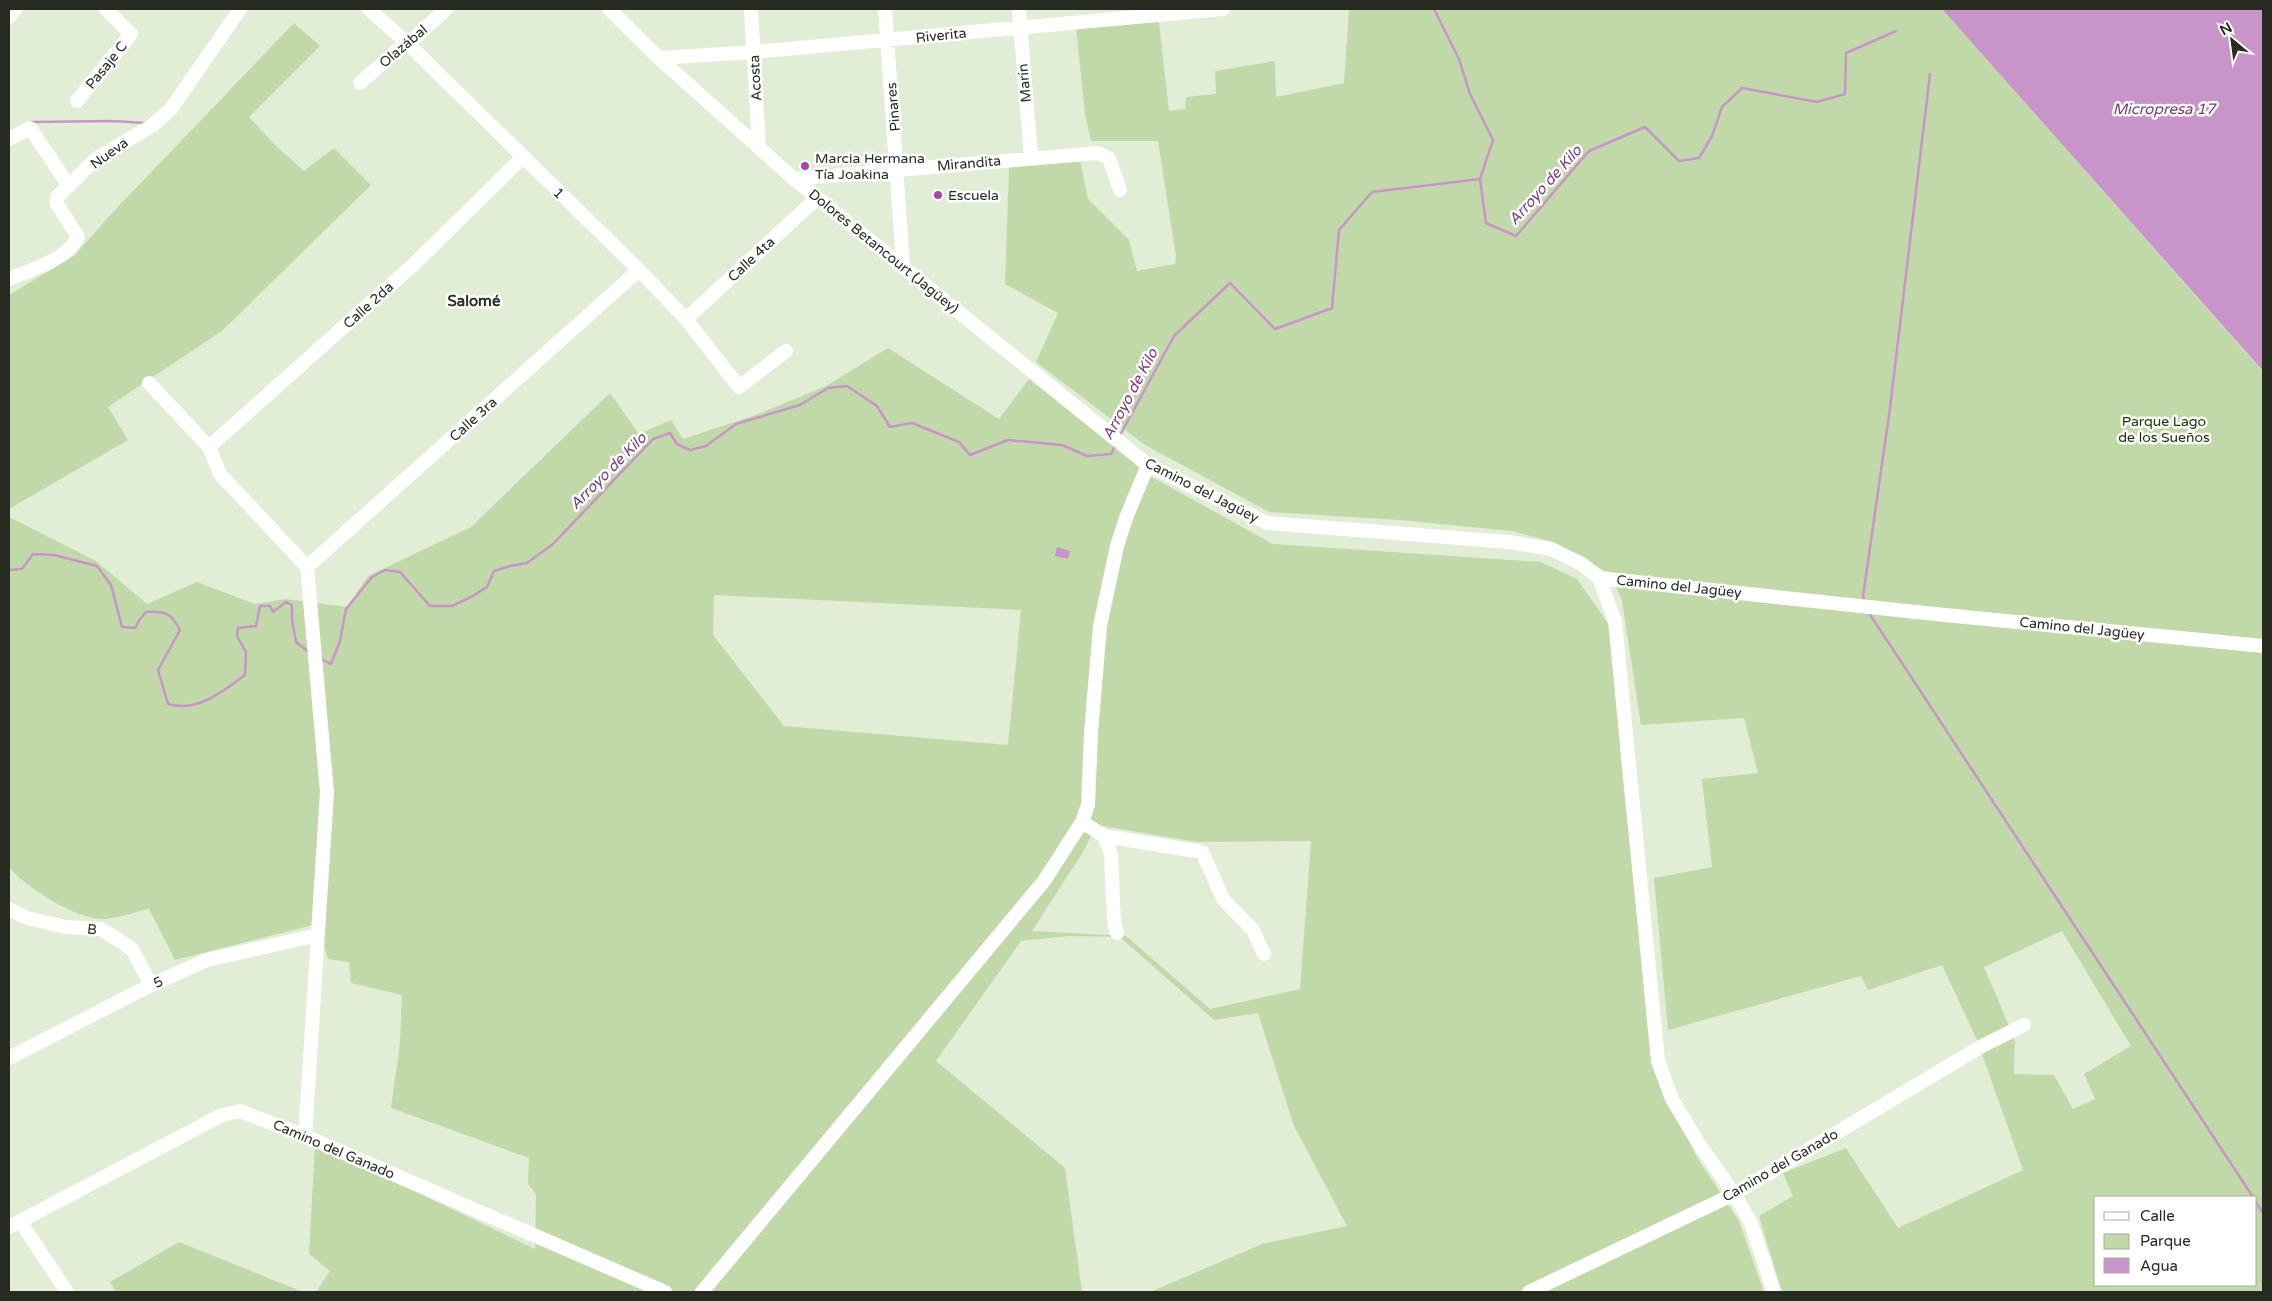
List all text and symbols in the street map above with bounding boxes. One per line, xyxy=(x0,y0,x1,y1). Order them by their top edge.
north arrow xyxy=(2207,15,2257,65)
text: N xyxy=(2217,19,2235,39)
street label: Olazábal xyxy=(376,21,431,71)
street label: Riverita xyxy=(915,24,967,47)
street label: Pasaje C xyxy=(82,38,131,93)
street label: Acosta xyxy=(746,55,765,101)
street label: Marín xyxy=(1014,63,1035,103)
street label: Pinares xyxy=(883,82,904,132)
water label: Micropresa 17 xyxy=(2113,100,2218,118)
street label: Nueva xyxy=(87,134,132,173)
water label: Arroyo de Kilo xyxy=(1505,141,1586,228)
place label: Marcia Hermana Tía Joakina xyxy=(815,150,925,183)
street label: Mirandita xyxy=(936,152,1002,175)
marker: Marcia Hermana Tía Joakina xyxy=(799,160,811,172)
street label: 1 xyxy=(550,184,568,203)
street label: Dolores Betancourt (Jagüey) xyxy=(805,186,962,317)
place label: Escuela xyxy=(948,187,999,204)
marker: Escuela xyxy=(932,189,944,201)
street label: Calle 4ta xyxy=(724,233,778,285)
street label: Calle 2da xyxy=(340,278,397,332)
district label: Salomé xyxy=(448,292,501,310)
water label: Arroyo de Kilo xyxy=(1098,344,1162,443)
street label: Calle 3ra xyxy=(446,394,501,445)
park label: Parque Lago de los Sueños xyxy=(2118,413,2210,446)
water label: Arroyo de Kilo xyxy=(566,428,651,513)
street label: Camino del Jagüey xyxy=(1142,454,1262,527)
street label: Camino del Jagüey xyxy=(1616,571,1743,602)
street label: Camino del Jagüey xyxy=(2019,613,2146,644)
street label: B xyxy=(86,921,98,938)
street label: 5 xyxy=(151,973,166,992)
street label: Camino del Ganado xyxy=(270,1116,397,1183)
street label: Camino del Ganado xyxy=(1719,1125,1841,1205)
legend xyxy=(2094,1196,2257,1286)
text: Calle xyxy=(2140,1207,2175,1225)
text: Parque xyxy=(2140,1232,2191,1250)
text: Agua xyxy=(2140,1257,2178,1275)

